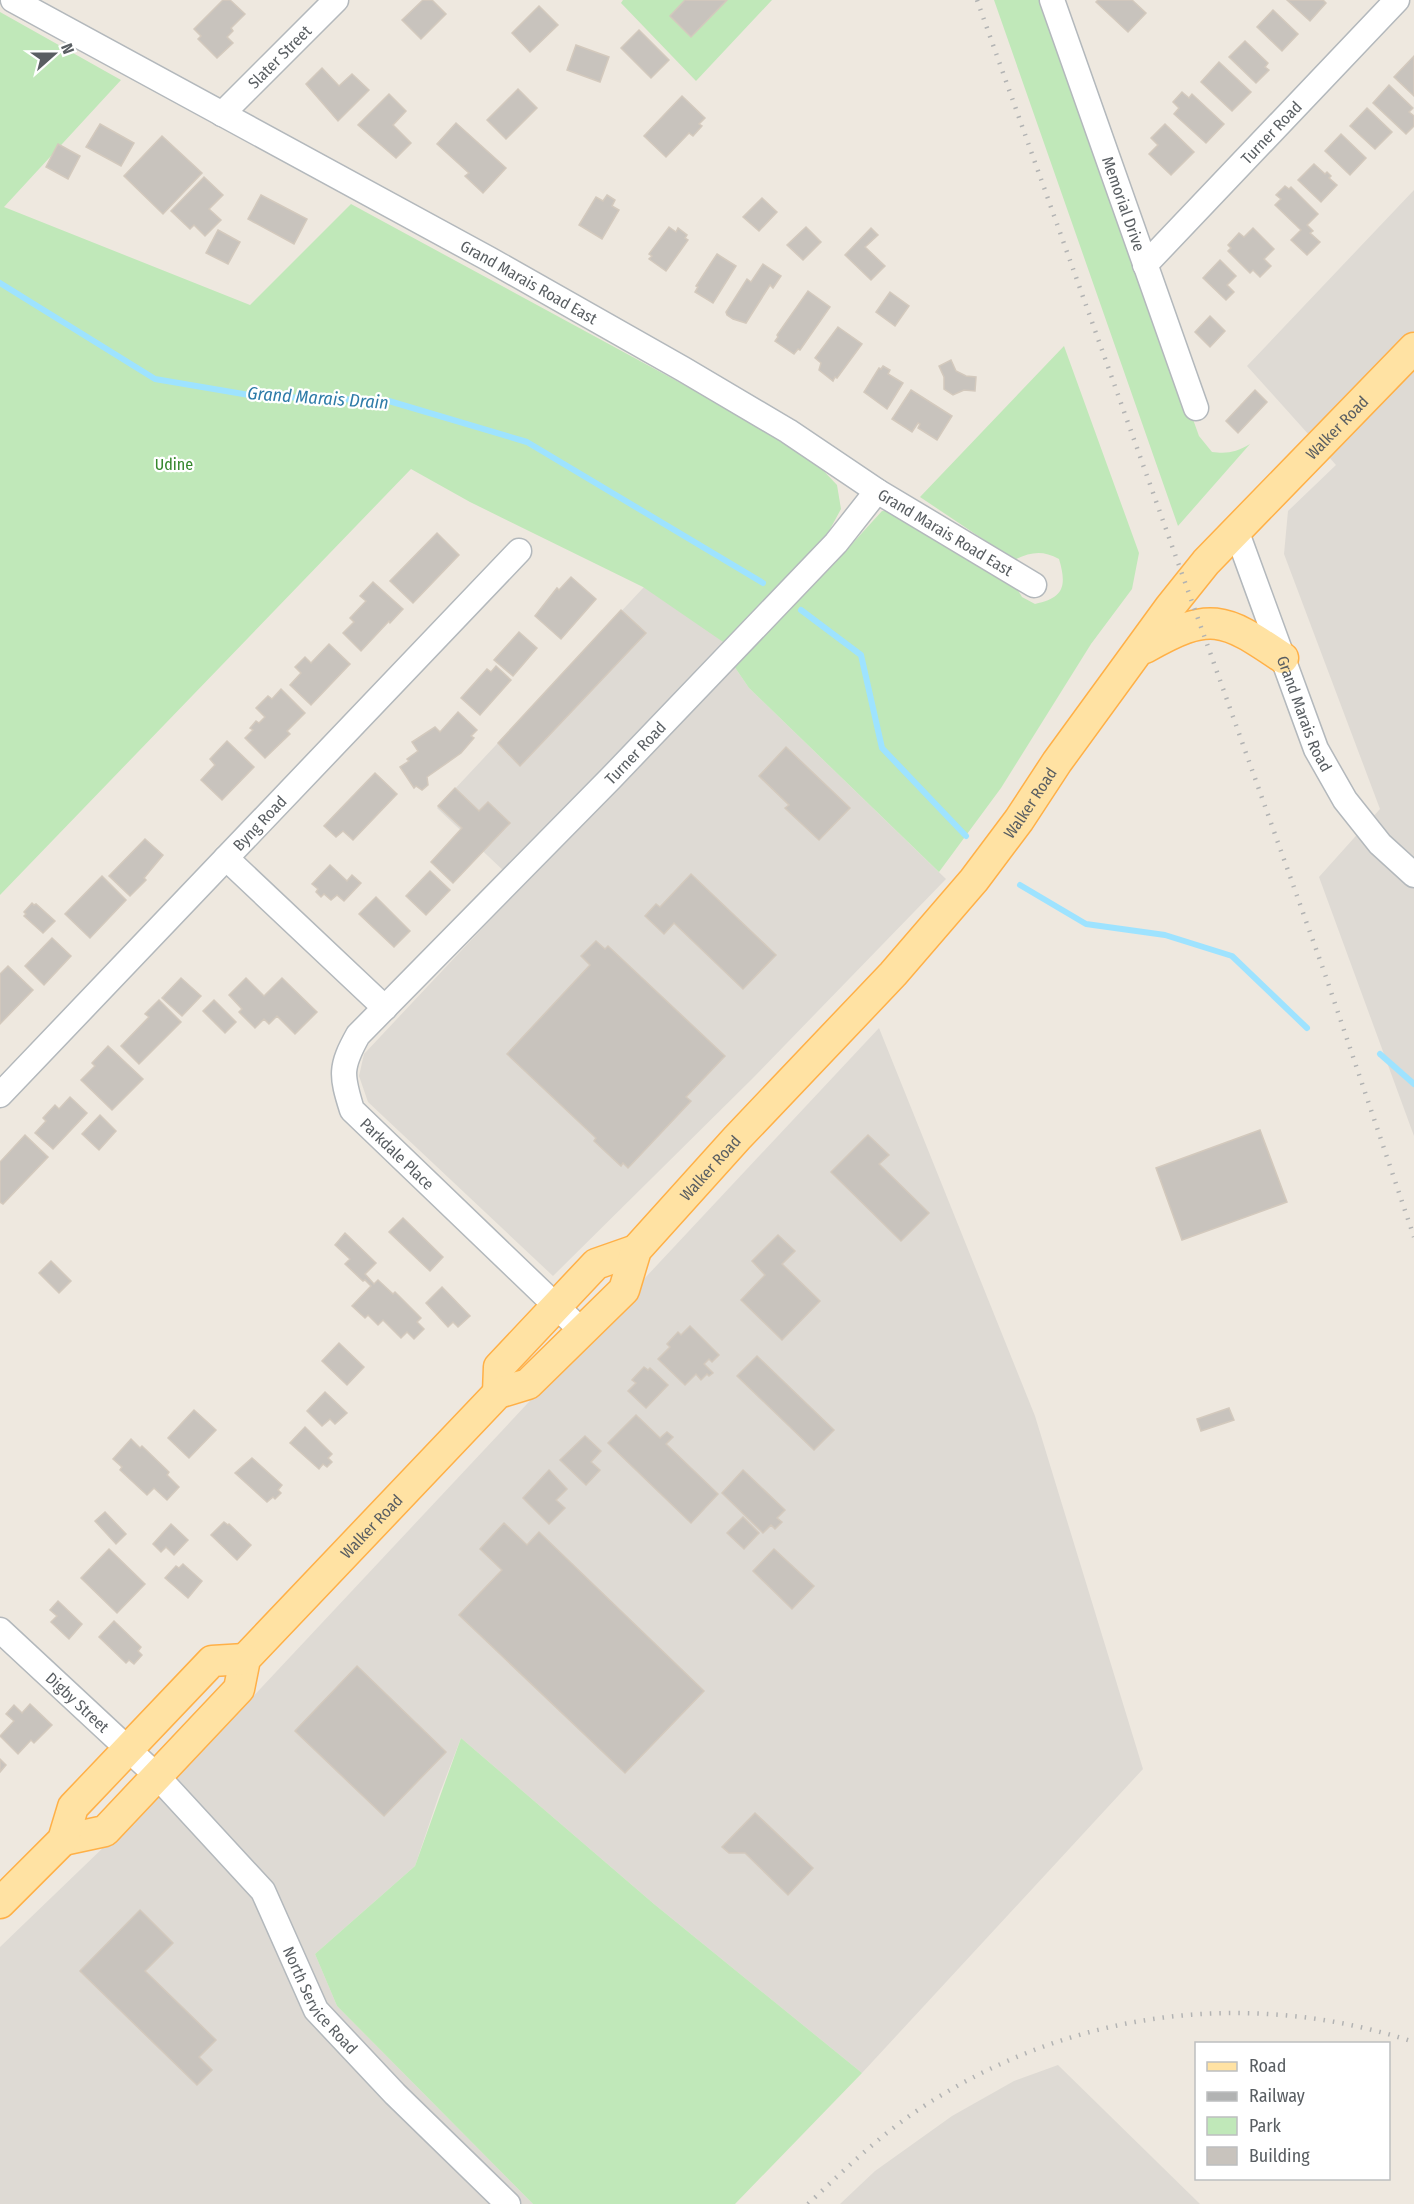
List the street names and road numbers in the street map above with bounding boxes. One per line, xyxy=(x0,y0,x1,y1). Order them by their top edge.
street label: Slater Street xyxy=(244,21,315,92)
street label: Turner Road xyxy=(1237,97,1305,168)
street label: Memorial Drive xyxy=(1098,154,1149,254)
street label: Grand Marais Road East xyxy=(457,236,601,328)
street label: Walker Road xyxy=(1302,392,1372,463)
street label: Grand Marais Road East xyxy=(875,484,1017,580)
street label: Grand Marais Road xyxy=(1273,653,1336,775)
street label: Turner Road xyxy=(601,717,670,788)
street label: Walker Road xyxy=(999,764,1060,842)
street label: Byng Road xyxy=(229,791,290,854)
street label: Parkdale Place xyxy=(356,1114,438,1194)
street label: Walker Road xyxy=(676,1131,744,1204)
street label: Walker Road xyxy=(336,1490,406,1562)
street label: Digby Street xyxy=(42,1668,114,1737)
street label: North Service Road xyxy=(279,1943,362,2058)

